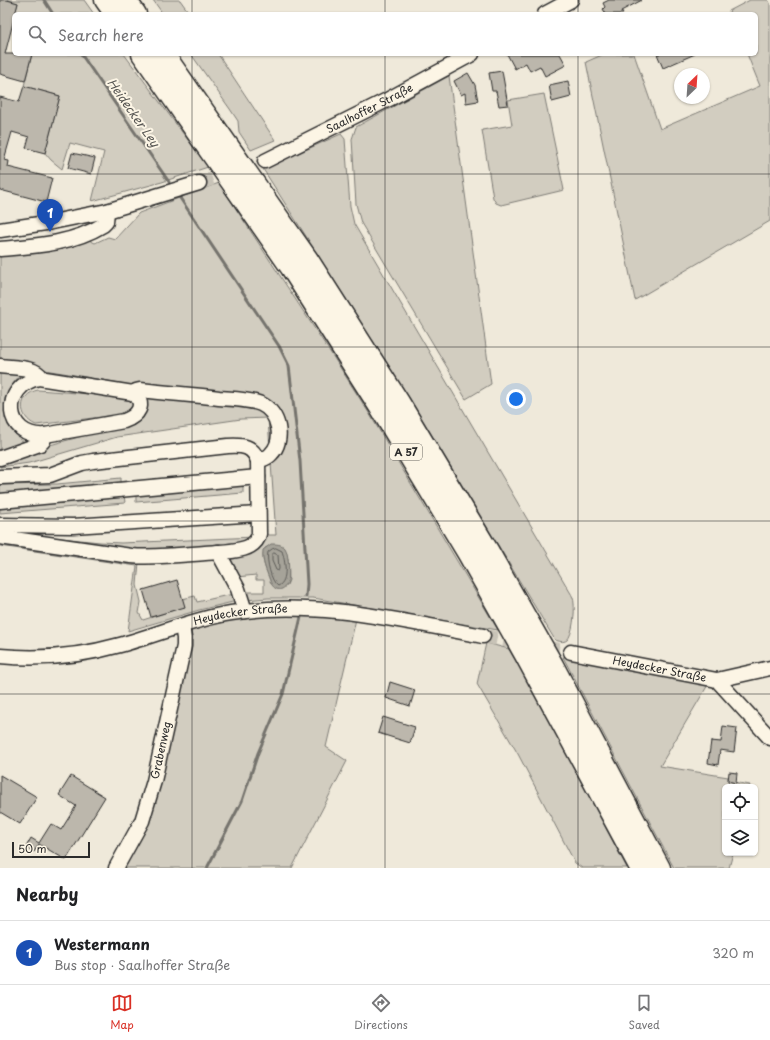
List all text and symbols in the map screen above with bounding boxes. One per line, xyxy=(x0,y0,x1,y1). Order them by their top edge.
search box xyxy=(12,12,758,56)
icon: search xyxy=(26,23,48,45)
text: Search here xyxy=(58,23,144,46)
north arrow xyxy=(674,68,710,104)
water label: Heidecker Ley xyxy=(103,74,165,151)
street label: Saalhoffer Straße xyxy=(323,79,416,137)
pin: 1 xyxy=(37,199,63,232)
your location xyxy=(506,389,526,409)
road number: A 57 xyxy=(390,444,422,460)
street label: Heydecker Straße xyxy=(191,600,288,629)
street label: Heydecker Straße xyxy=(611,651,708,686)
street label: Grabenweg xyxy=(146,720,175,781)
map controls xyxy=(722,784,758,856)
button: locate xyxy=(722,784,758,820)
button: layers xyxy=(722,820,758,856)
scale bar xyxy=(12,840,90,859)
text: 50 m xyxy=(18,840,47,857)
text: Nearby xyxy=(16,881,78,907)
text: Westermann xyxy=(54,932,150,955)
text: 1 xyxy=(26,943,32,962)
text: 320 m xyxy=(712,943,754,962)
text: Bus stop · Saalhoffer Straße xyxy=(54,955,230,974)
tab: Map xyxy=(110,992,134,1033)
tab: Directions xyxy=(354,992,408,1033)
tab: Saved xyxy=(628,992,660,1033)

